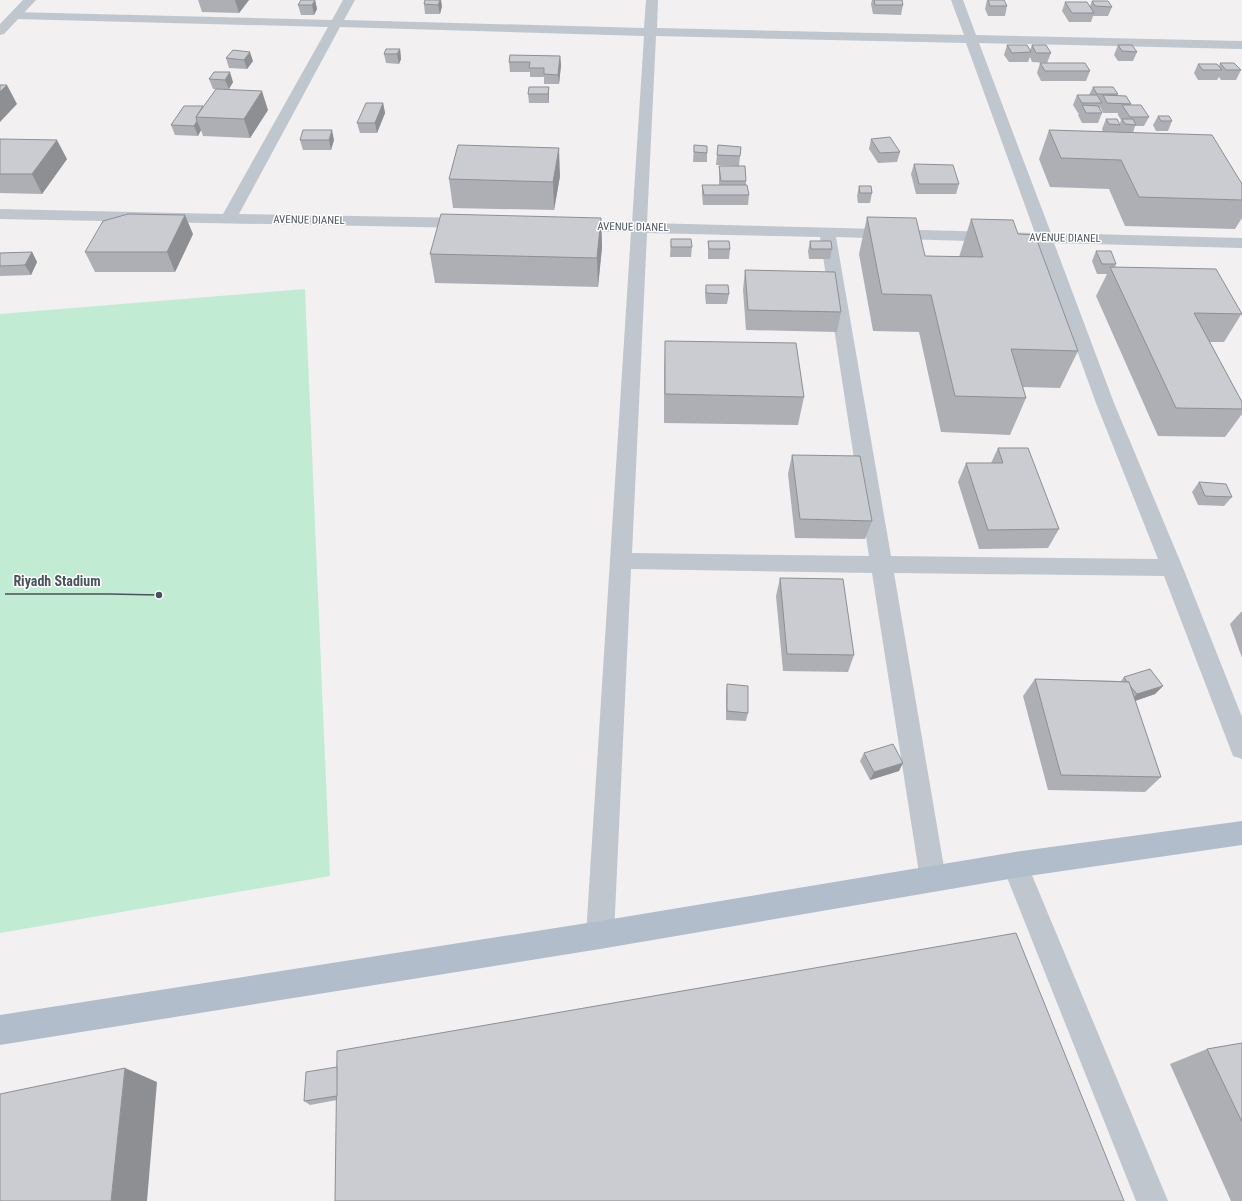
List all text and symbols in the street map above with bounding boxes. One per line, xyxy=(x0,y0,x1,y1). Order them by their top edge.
street label: AVENUE DIANEL xyxy=(273,213,345,227)
street label: AVENUE DIANEL xyxy=(597,220,669,234)
street label: AVENUE DIANEL xyxy=(1029,231,1101,245)
callout: Riyadh Stadium xyxy=(5,568,109,594)
text: Riyadh Stadium xyxy=(13,573,101,589)

